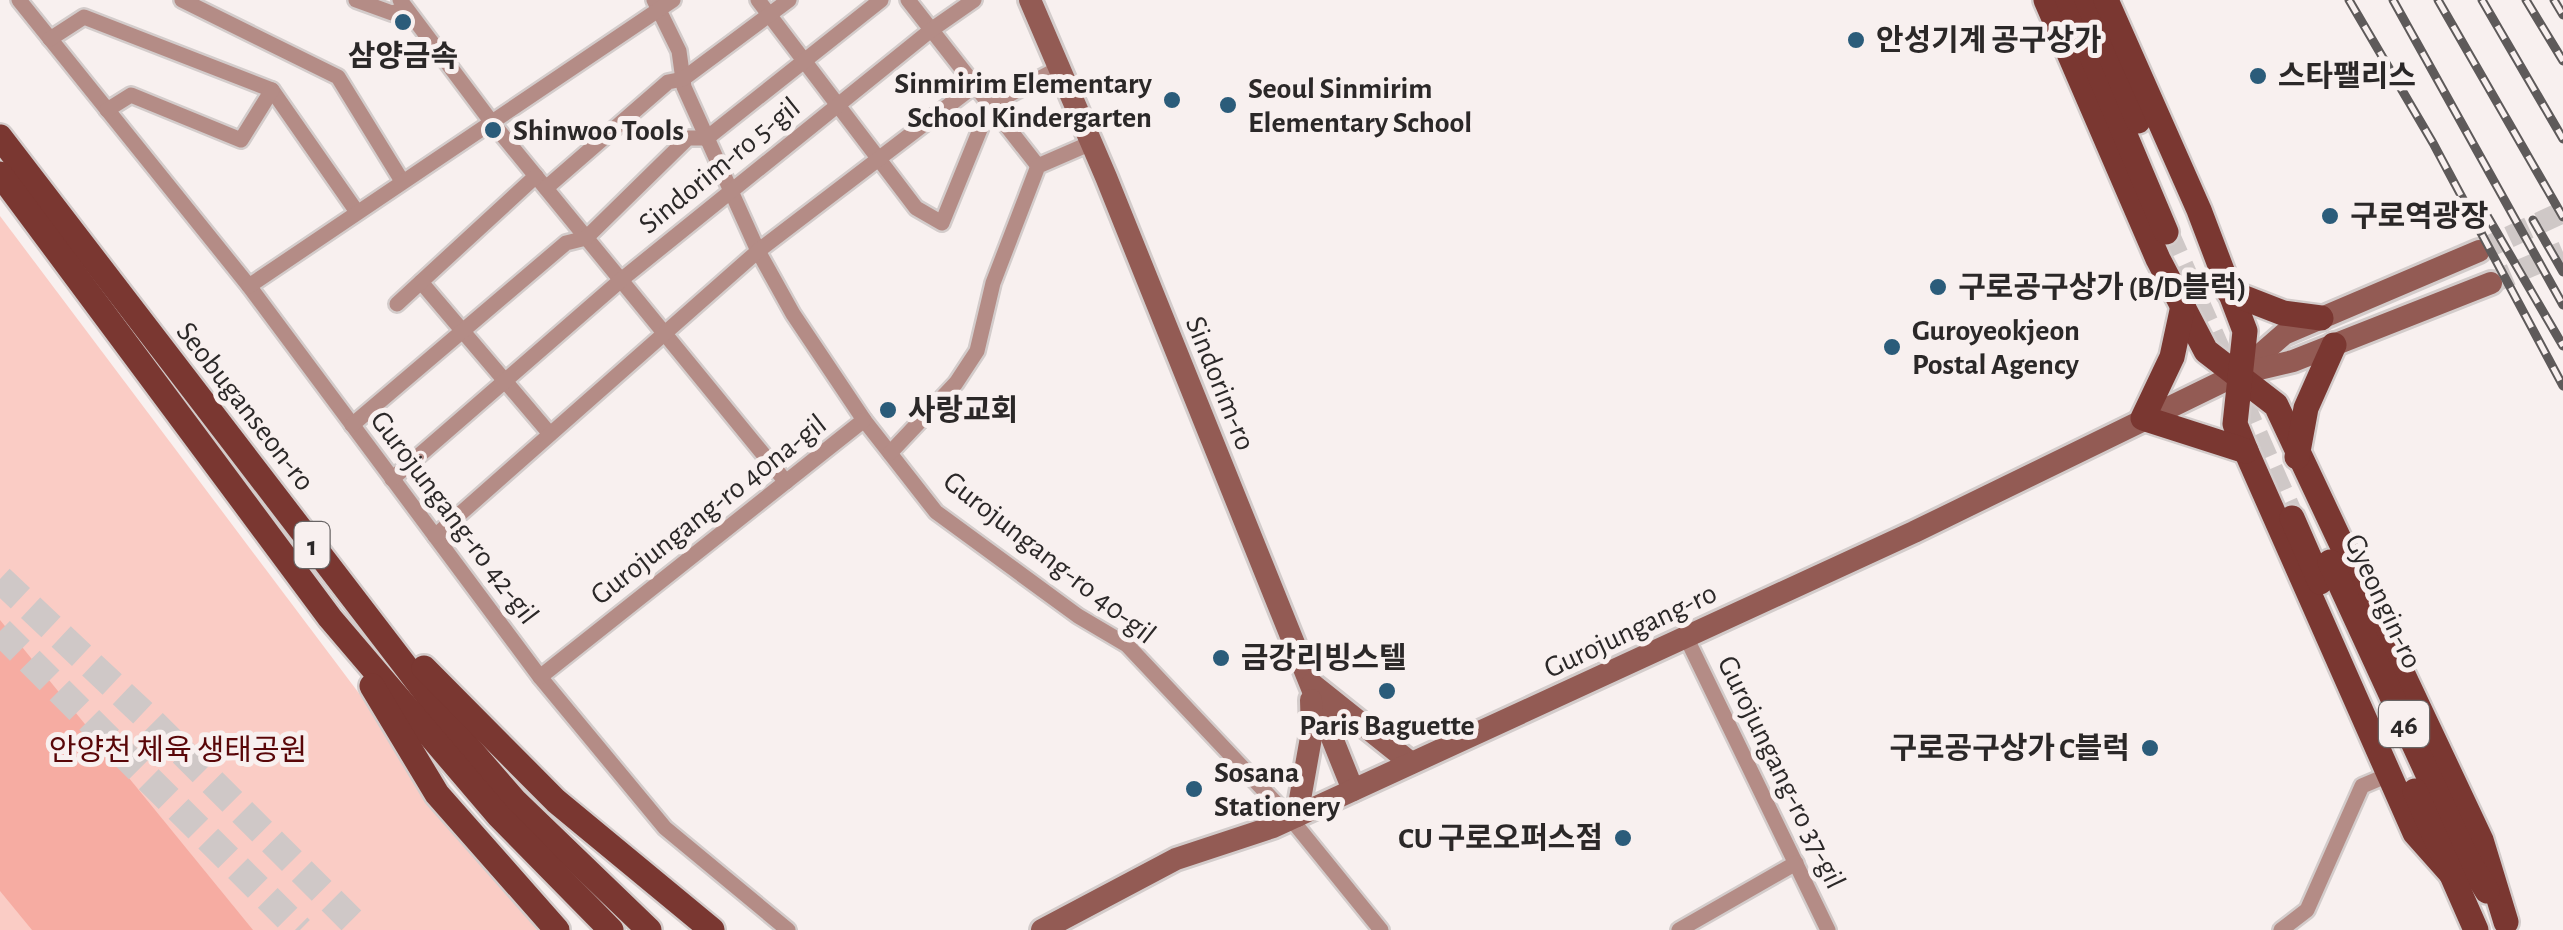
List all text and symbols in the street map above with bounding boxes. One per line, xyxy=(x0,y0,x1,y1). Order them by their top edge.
marker: 삼양금속 xyxy=(392,11,414,33)
place label: 안성기계 공구상가 xyxy=(1876,24,2101,56)
marker: 안성기계 공구상가 xyxy=(1845,29,1867,51)
place label: 삼양금속 xyxy=(348,40,458,72)
place label: 스타팰리스 xyxy=(2278,60,2416,92)
marker: 스타팰리스 xyxy=(2247,65,2269,87)
place label: Sinmirim Elementary School Kindergarten xyxy=(894,69,1153,133)
place label: Seoul Sinmirim Elementary School xyxy=(1248,74,1472,138)
marker: Sinmirim Elementary School Kindergarten xyxy=(1161,89,1183,111)
street label: Sindorim-ro 5-gil xyxy=(633,92,806,240)
marker: Seoul Sinmirim Elementary School xyxy=(1217,94,1239,116)
place label: Shinwoo Tools xyxy=(513,116,684,146)
marker: Shinwoo Tools xyxy=(482,119,504,141)
place label: 구로역광장 xyxy=(2350,200,2488,232)
marker: 구로역광장 xyxy=(2319,205,2341,227)
place label: 구로공구상가 (B/D블럭) xyxy=(1958,271,2247,303)
marker: 구로공구상가 (B/D블럭) xyxy=(1927,276,1949,298)
street label: Sindorim-ro xyxy=(1180,312,1260,455)
place label: Guroyeokjeon Postal Agency xyxy=(1912,316,2080,380)
street label: Seobuganseon-ro xyxy=(170,317,320,496)
marker: Guroyeokjeon Postal Agency xyxy=(1881,336,1903,358)
place label: 사랑교회 xyxy=(908,394,1018,426)
marker: 사랑교회 xyxy=(877,399,899,421)
street label: Gurojungang-ro 42-gil xyxy=(365,405,544,630)
street label: Gurojungang-ro 40na-gil xyxy=(585,409,832,611)
street label: Gurojungang-ro 40-gil xyxy=(938,466,1161,650)
road number: 1 xyxy=(294,522,330,568)
street label: Gyeongin-ro xyxy=(2339,530,2427,673)
street label: Gurojungang-ro xyxy=(1539,578,1721,684)
place label: 금강리빙스텔 xyxy=(1241,642,1407,674)
marker: 금강리빙스텔 xyxy=(1210,647,1232,669)
street label: Gurojungang-ro 37-gil xyxy=(1712,651,1850,894)
marker: Paris Baguette xyxy=(1376,680,1398,702)
road number: 46 xyxy=(2379,701,2429,747)
place label: Paris Baguette xyxy=(1299,711,1475,741)
place label: 구로공구상가 C블럭 xyxy=(1889,732,2130,764)
park label: 안양천 체육 생태공원 xyxy=(49,734,307,766)
marker: 구로공구상가 C블럭 xyxy=(2139,737,2161,759)
place label: Sosana Stationery xyxy=(1214,758,1341,822)
marker: Sosana Stationery xyxy=(1183,778,1205,800)
place label: CU 구로오퍼스점 xyxy=(1398,822,1603,854)
marker: CU 구로오퍼스점 xyxy=(1612,827,1634,849)

